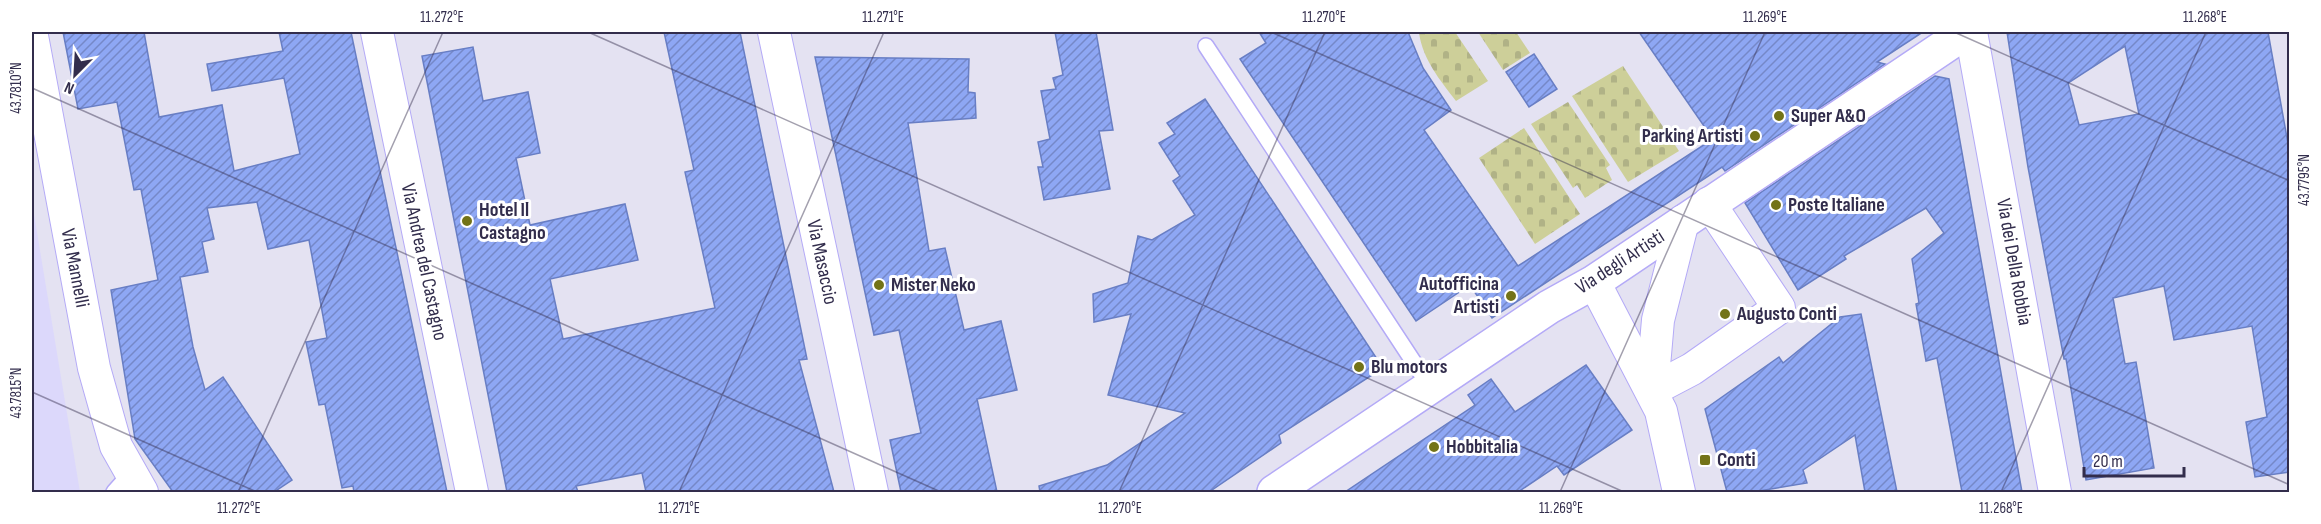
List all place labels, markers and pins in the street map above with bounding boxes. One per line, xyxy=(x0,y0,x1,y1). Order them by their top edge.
place label: Super A&O xyxy=(1791,104,1866,128)
marker: Super A&O xyxy=(1772,109,1786,123)
place label: Parking Artisti xyxy=(1642,124,1743,148)
marker: Parking Artisti xyxy=(1748,129,1762,143)
place label: Poste Italiane xyxy=(1788,193,1885,217)
place label: Hotel Il Castagno xyxy=(479,198,546,245)
marker: Poste Italiane xyxy=(1769,198,1783,212)
marker: Hotel Il Castagno xyxy=(460,214,474,228)
place label: Autofficina Artisti xyxy=(1418,272,1499,319)
place label: Mister Neko xyxy=(891,273,976,297)
marker: Mister Neko xyxy=(872,278,886,292)
marker: Autofficina Artisti xyxy=(1504,289,1518,303)
place label: Augusto Conti xyxy=(1736,302,1837,326)
marker: Augusto Conti xyxy=(1718,307,1732,321)
place label: Blu motors xyxy=(1371,355,1448,379)
marker: Blu motors xyxy=(1352,360,1366,374)
place label: Hobbitalia xyxy=(1446,435,1518,459)
marker: Hobbitalia xyxy=(1427,440,1441,454)
place label: Conti xyxy=(1717,448,1756,472)
marker: Conti xyxy=(1698,453,1712,467)

